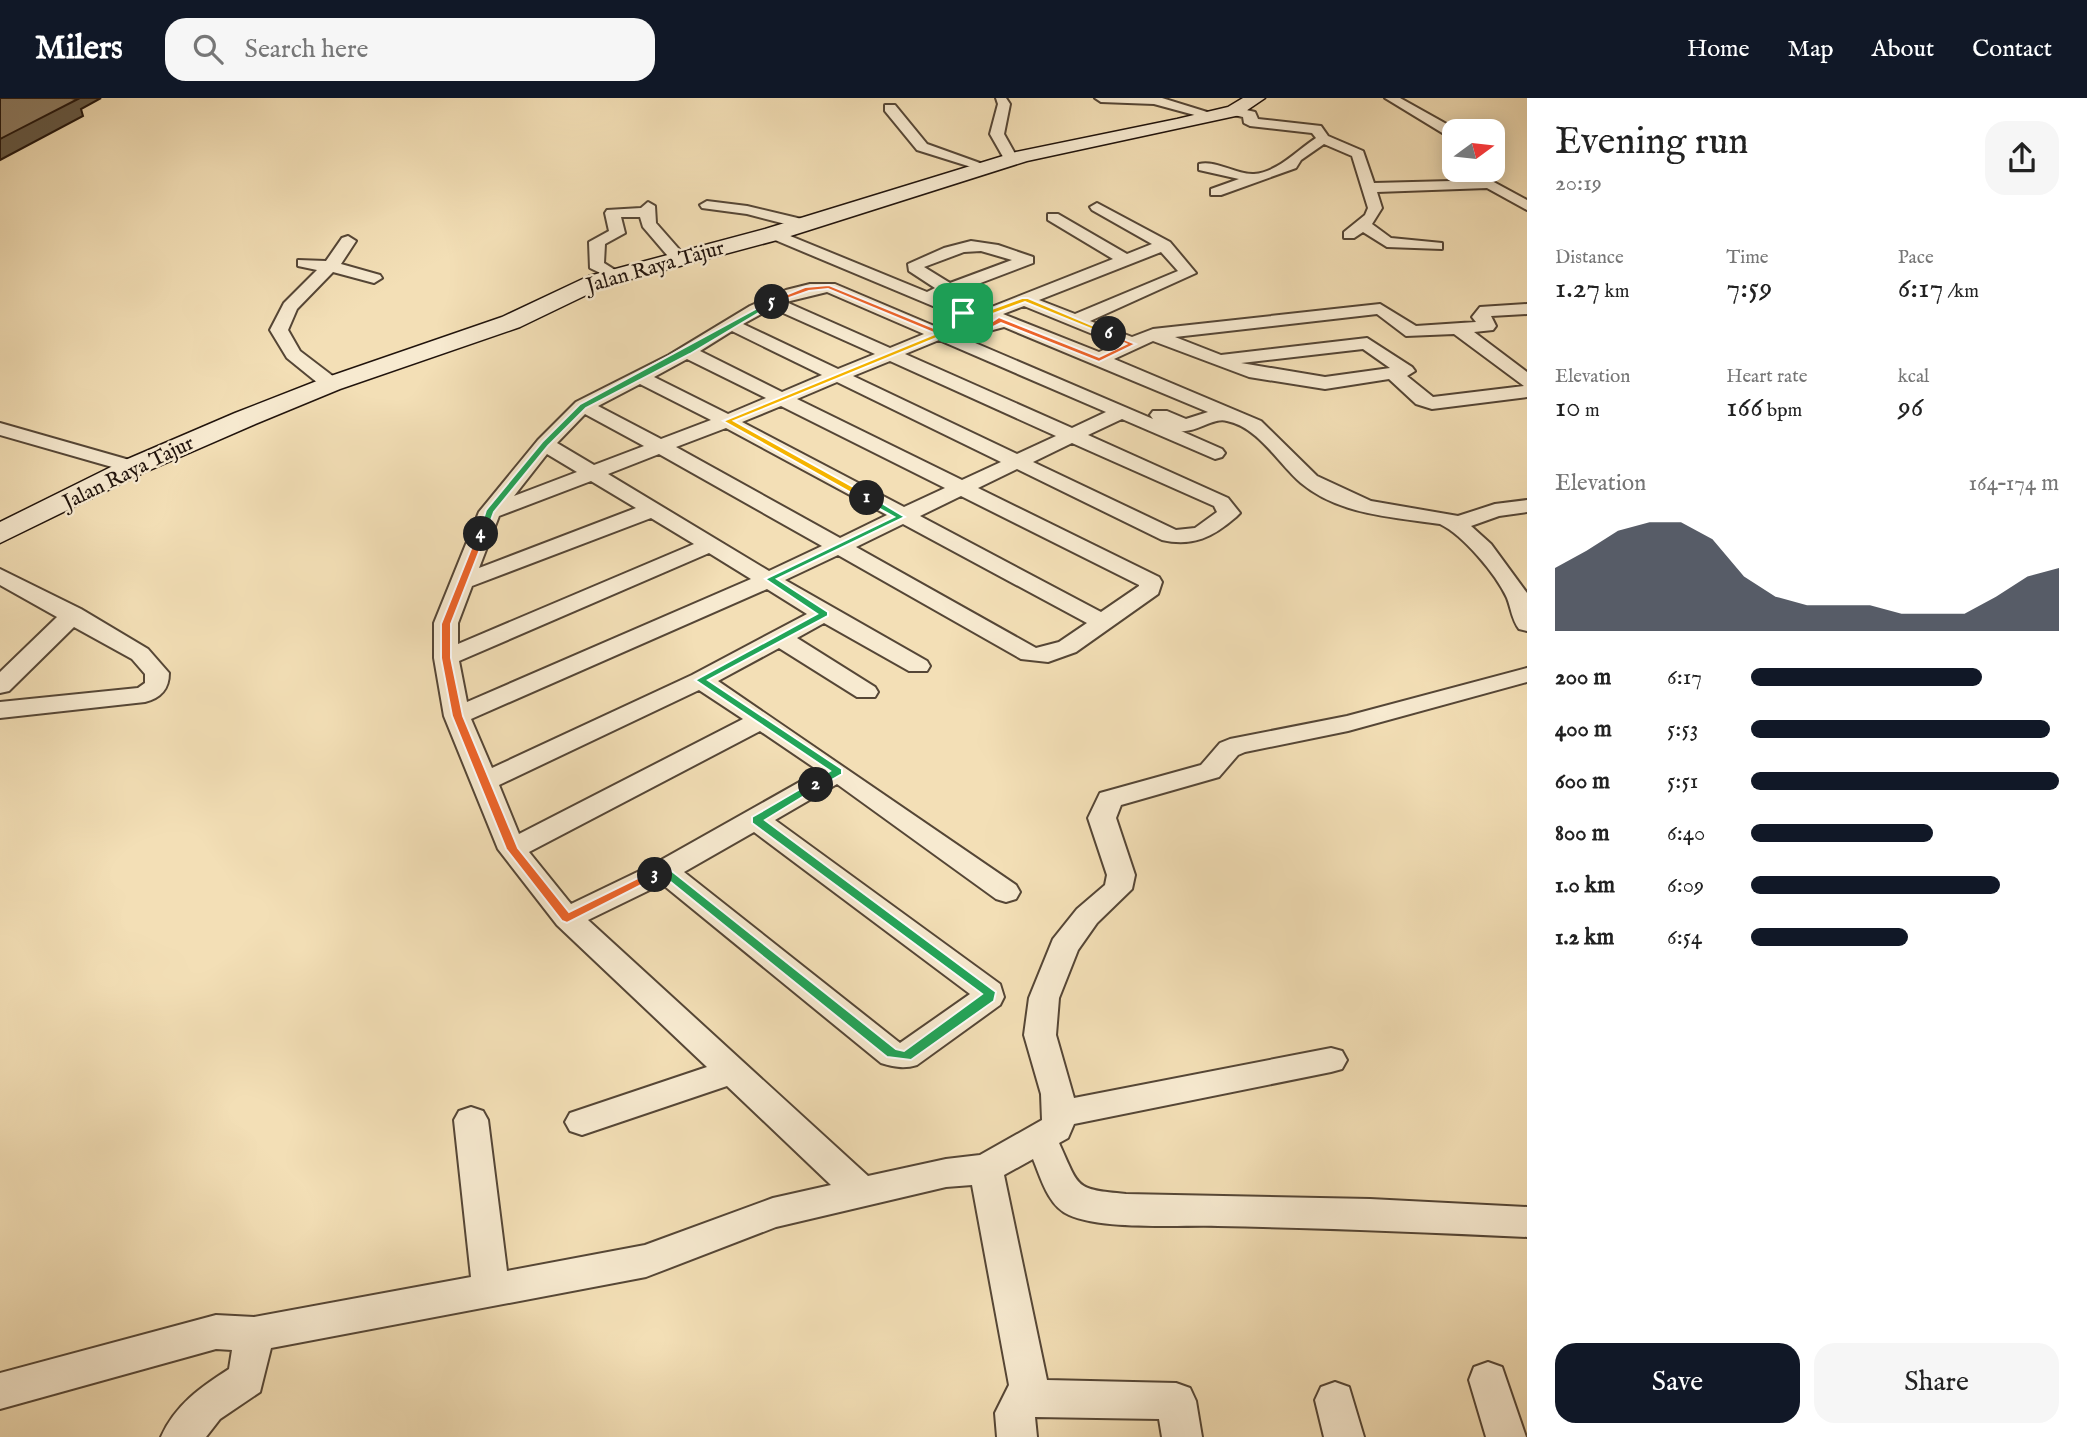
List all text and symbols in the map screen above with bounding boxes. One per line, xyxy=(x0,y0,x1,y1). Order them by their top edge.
search box xyxy=(165,18,655,81)
text: Milers xyxy=(35,28,123,70)
icon: search xyxy=(189,30,227,68)
text: Search here xyxy=(245,33,369,66)
text: Home xyxy=(1687,34,1750,65)
text: Map xyxy=(1788,34,1834,65)
text: About xyxy=(1872,34,1934,65)
text: Contact xyxy=(1972,34,2052,65)
north arrow xyxy=(1442,119,1505,182)
map controls xyxy=(1442,119,1505,182)
text: Evening run xyxy=(1555,119,1749,167)
button: share xyxy=(1985,121,2059,195)
text: 20:19 xyxy=(1555,169,1602,198)
street label: Jalan Raya Tajur xyxy=(581,235,728,301)
text: Distance xyxy=(1555,246,1624,270)
text: Time xyxy=(1726,246,1769,270)
text: Pace xyxy=(1898,246,1934,270)
text: 1.27 xyxy=(1555,270,1600,308)
text: 7:59 xyxy=(1726,270,1772,308)
text: 6:17 xyxy=(1898,270,1943,308)
text: km xyxy=(1600,280,1629,304)
text: /km xyxy=(1943,280,1979,304)
pin xyxy=(933,283,993,343)
pin: 5 xyxy=(754,284,790,320)
text: 5 xyxy=(768,289,775,313)
icon: arrive xyxy=(944,294,982,332)
pin: 6 xyxy=(1092,316,1126,352)
text: 6 xyxy=(1104,321,1113,345)
text: Elevation xyxy=(1555,365,1630,389)
text: Heart rate xyxy=(1726,365,1807,389)
text: kcal xyxy=(1898,365,1929,389)
text: 10 xyxy=(1555,389,1581,427)
text: 166 xyxy=(1726,389,1763,427)
text: 96 xyxy=(1898,389,1923,427)
text: m xyxy=(1581,399,1600,423)
text: bpm xyxy=(1763,399,1802,423)
street label: Jalan Raya Tajur xyxy=(57,430,199,518)
text: Elevation xyxy=(1555,469,1646,498)
text: 164–174 m xyxy=(1968,469,2059,498)
pin: 1 xyxy=(850,480,884,516)
text: 1 xyxy=(863,485,870,509)
pin: 4 xyxy=(463,516,498,551)
text: 4 xyxy=(476,521,485,545)
text: 200 m xyxy=(1555,663,1611,692)
text: 6:17 xyxy=(1667,663,1702,692)
text: 400 m xyxy=(1555,715,1612,744)
text: 5:53 xyxy=(1667,715,1698,744)
text: 600 m xyxy=(1555,767,1610,796)
text: 5:51 xyxy=(1667,767,1698,796)
pin: 2 xyxy=(798,768,834,802)
text: 2 xyxy=(811,772,820,796)
text: 800 m xyxy=(1555,819,1609,848)
text: 6:40 xyxy=(1667,819,1705,848)
pin: 3 xyxy=(638,858,672,892)
text: 3 xyxy=(651,862,658,886)
text: 1.0 km xyxy=(1555,871,1615,900)
text: 6:09 xyxy=(1667,871,1704,900)
text: 1.2 km xyxy=(1555,923,1614,952)
text: 6:54 xyxy=(1667,923,1702,952)
button: Save xyxy=(1555,1343,1800,1423)
button: Share xyxy=(1814,1343,2059,1423)

